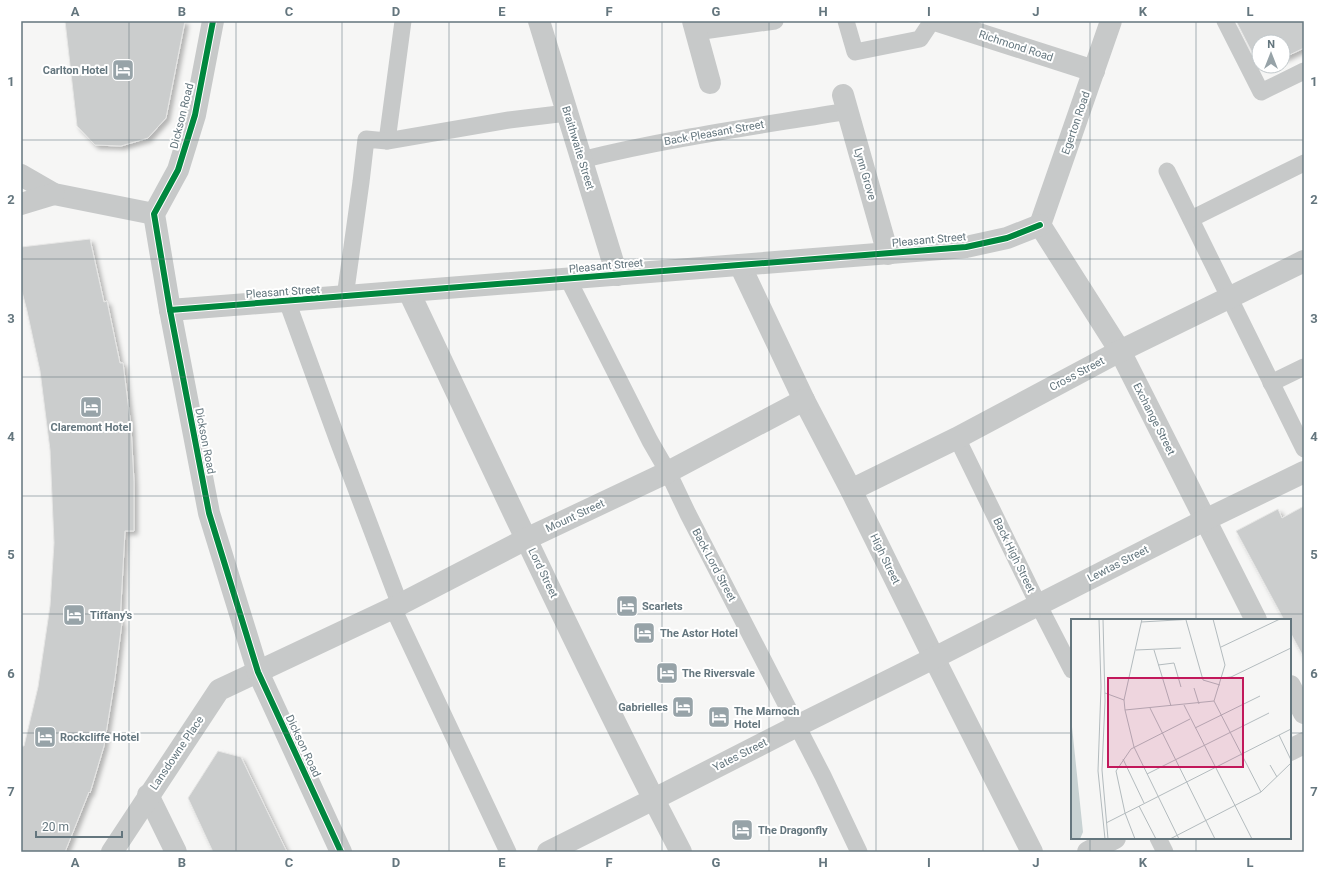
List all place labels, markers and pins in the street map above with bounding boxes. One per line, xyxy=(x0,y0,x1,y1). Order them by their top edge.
hotel icon: Carlton Hotel xyxy=(110,57,136,83)
place label: Carlton Hotel xyxy=(43,64,108,77)
hotel icon: Claremont Hotel xyxy=(78,394,104,420)
place label: Claremont Hotel xyxy=(51,421,131,434)
hotel icon: Scarlets xyxy=(614,593,640,619)
place label: Scarlets xyxy=(642,600,683,613)
hotel icon: Tiffany's xyxy=(61,602,87,628)
place label: Tiffany's xyxy=(90,609,133,622)
hotel icon: The Astor Hotel xyxy=(631,620,657,646)
place label: The Astor Hotel xyxy=(660,627,738,640)
hotel icon: The Riversvale xyxy=(654,660,680,686)
place label: The Riversvale xyxy=(682,667,755,680)
hotel icon: Gabrielles xyxy=(670,694,696,720)
place label: Gabrielles xyxy=(618,701,668,714)
hotel icon: The Marnoch Hotel xyxy=(706,704,732,730)
place label: The Marnoch Hotel xyxy=(734,705,799,731)
hotel icon: Rockcliffe Hotel xyxy=(32,724,58,750)
place label: Rockcliffe Hotel xyxy=(60,731,139,744)
hotel icon: The Dragonfly xyxy=(729,817,755,843)
place label: The Dragonfly xyxy=(758,824,828,837)

